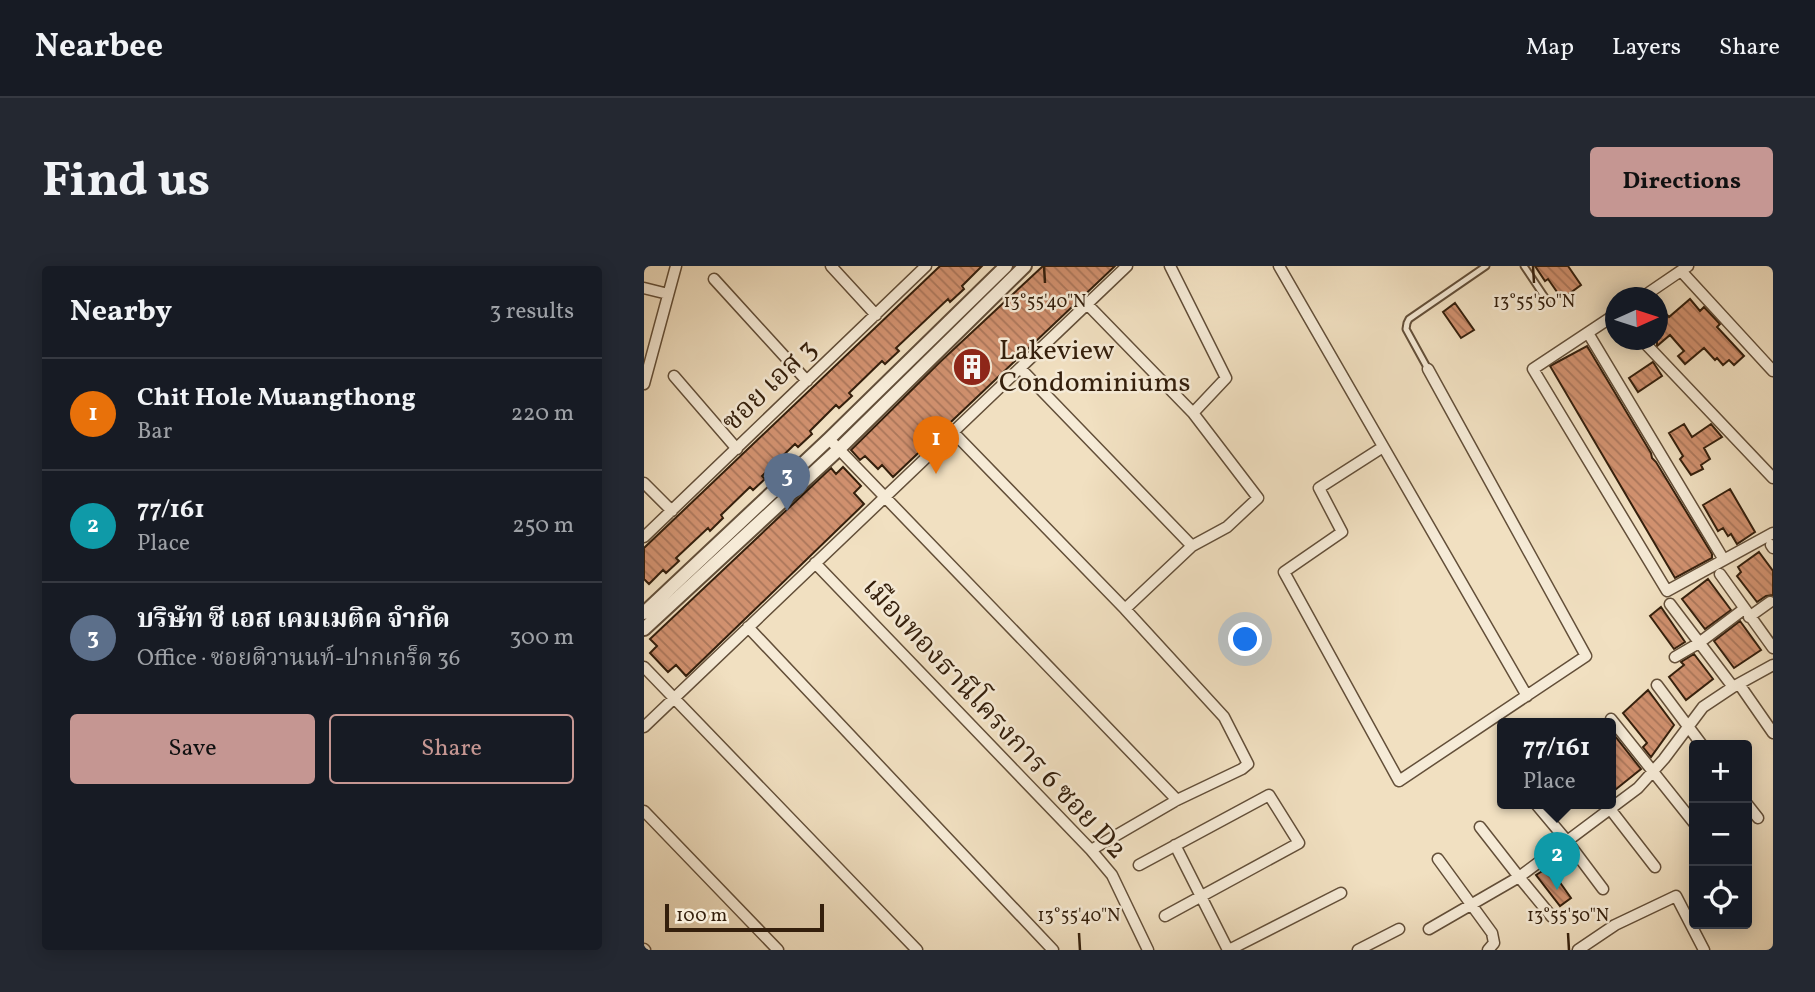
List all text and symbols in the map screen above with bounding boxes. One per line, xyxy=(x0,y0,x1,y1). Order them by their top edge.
text: Nearbee xyxy=(35,25,163,71)
text: Map xyxy=(1526,31,1574,65)
text: Layers xyxy=(1612,31,1681,65)
text: Share xyxy=(1719,31,1780,65)
button: Directions xyxy=(1590,147,1773,217)
text: Find us xyxy=(42,148,210,217)
north arrow xyxy=(1605,287,1668,350)
text: 13°55'40"N xyxy=(1004,290,1086,315)
text: 13°55'50"N xyxy=(1493,290,1575,315)
text: Nearby xyxy=(70,291,172,333)
text: 3 results xyxy=(489,296,574,328)
street label: ซอย เอส 3 xyxy=(714,331,826,441)
place label: Lakeview Condominiums xyxy=(999,332,1191,403)
building icon: Lakeview Condominiums xyxy=(951,346,993,388)
text: Chit Hole Muangthong xyxy=(137,380,416,416)
text: 1 xyxy=(88,398,98,430)
text: 220 m xyxy=(511,398,574,430)
text: Bar xyxy=(137,416,172,448)
pin: 1 xyxy=(913,416,959,474)
pin: 3 xyxy=(764,453,810,511)
text: 77/161 xyxy=(137,492,205,528)
text: 2 xyxy=(87,510,99,542)
text: 250 m xyxy=(512,510,574,542)
text: Place xyxy=(137,528,190,560)
street label: เมืองทองธานีโครงการ 6 ซอย D2 xyxy=(853,568,1137,868)
text: บริษัท ซี เอส เคมเมติค จำกัด xyxy=(137,602,450,638)
text: 3 xyxy=(87,622,99,654)
text: 300 m xyxy=(510,622,574,654)
your location xyxy=(1228,622,1262,656)
text: Office · ซอยติวานนท์-ปากเกร็ด 36 xyxy=(137,643,461,675)
button: Save xyxy=(70,714,315,784)
button: Share xyxy=(329,714,574,784)
popup xyxy=(1497,718,1616,809)
text: 77/161 xyxy=(1523,730,1590,766)
map controls xyxy=(1689,740,1752,929)
button: + xyxy=(1689,740,1752,803)
text: Place xyxy=(1523,766,1576,798)
button: − xyxy=(1689,803,1752,866)
pin: 2 xyxy=(1534,832,1580,890)
button: locate xyxy=(1689,866,1752,929)
scale bar xyxy=(665,901,824,933)
text: 100 m xyxy=(676,903,727,929)
text: 13°55'40"N xyxy=(1038,904,1120,929)
text: 13°55'50"N xyxy=(1527,904,1609,929)

